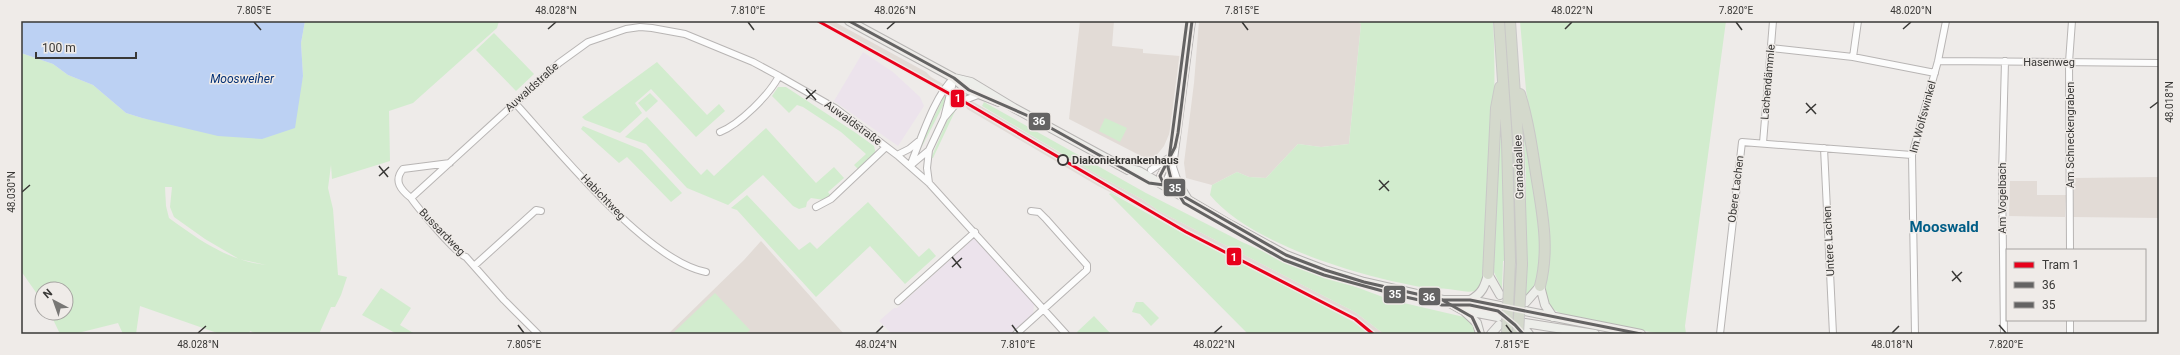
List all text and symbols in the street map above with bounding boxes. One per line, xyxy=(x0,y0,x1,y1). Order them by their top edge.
text: 7.805°E xyxy=(237,5,272,16)
text: 48.028°N xyxy=(535,5,577,16)
text: 7.810°E xyxy=(731,5,766,16)
text: 48.026°N xyxy=(874,5,916,16)
text: 7.815°E xyxy=(1225,5,1260,16)
text: 48.022°N xyxy=(1551,5,1593,16)
text: 7.820°E xyxy=(1719,5,1754,16)
text: 48.020°N xyxy=(1890,5,1932,16)
scale bar xyxy=(36,34,136,60)
text: 100 m xyxy=(42,41,76,55)
street label: Lachendämmle xyxy=(1758,44,1778,120)
street label: Hasenweg xyxy=(2023,56,2075,69)
street label: Auwaldstraße xyxy=(503,59,562,114)
water label: Moosweiher xyxy=(210,72,275,86)
street label: Im Wolfswinkel xyxy=(1907,79,1939,155)
text: 48.018°N xyxy=(2164,81,2175,123)
street label: Am Schneckengraben xyxy=(2064,82,2077,188)
line badge: 1 xyxy=(950,89,965,108)
text: 1 xyxy=(955,92,961,105)
street label: Auwaldstraße xyxy=(822,98,884,148)
line badge: 36 xyxy=(1028,112,1051,131)
text: 36 xyxy=(1033,115,1045,128)
street label: Granadaallee xyxy=(1511,135,1527,199)
marker: Diakoniekrankenhaus xyxy=(1057,154,1069,166)
place label: Diakoniekrankenhaus xyxy=(1072,154,1179,167)
street label: Obere Lachen xyxy=(1725,155,1747,223)
street label: Am Vogelbach xyxy=(1996,162,2009,234)
text: 48.030°N xyxy=(6,171,17,213)
street label: Habichtweg xyxy=(578,171,628,223)
line badge: 35 xyxy=(1163,178,1186,197)
text: 35 xyxy=(1169,182,1181,195)
street label: Untere Lachen xyxy=(1821,205,1837,277)
street label: Bussardweg xyxy=(416,206,468,258)
district label: Mooswald xyxy=(1909,218,1979,236)
line badge: 1 xyxy=(1226,247,1242,266)
legend xyxy=(2006,249,2146,321)
text: 1 xyxy=(1231,251,1237,264)
text: Tram 1 xyxy=(2042,258,2079,272)
text: 36 xyxy=(2042,278,2056,292)
north arrow xyxy=(34,281,74,321)
line badge: 35 xyxy=(1383,285,1406,304)
text: N xyxy=(41,286,55,301)
line badge: 36 xyxy=(1418,287,1441,306)
text: 35 xyxy=(1389,288,1401,301)
text: 36 xyxy=(1423,291,1435,304)
text: 35 xyxy=(2042,298,2056,312)
text: 48.028°N xyxy=(177,339,219,350)
text: 7.805°E xyxy=(507,339,542,350)
text: 48.024°N xyxy=(855,339,897,350)
text: 7.810°E xyxy=(1001,339,1036,350)
text: 48.022°N xyxy=(1193,339,1235,350)
text: 7.815°E xyxy=(1495,339,1530,350)
text: 48.018°N xyxy=(1871,339,1913,350)
text: 7.820°E xyxy=(1989,339,2024,350)

